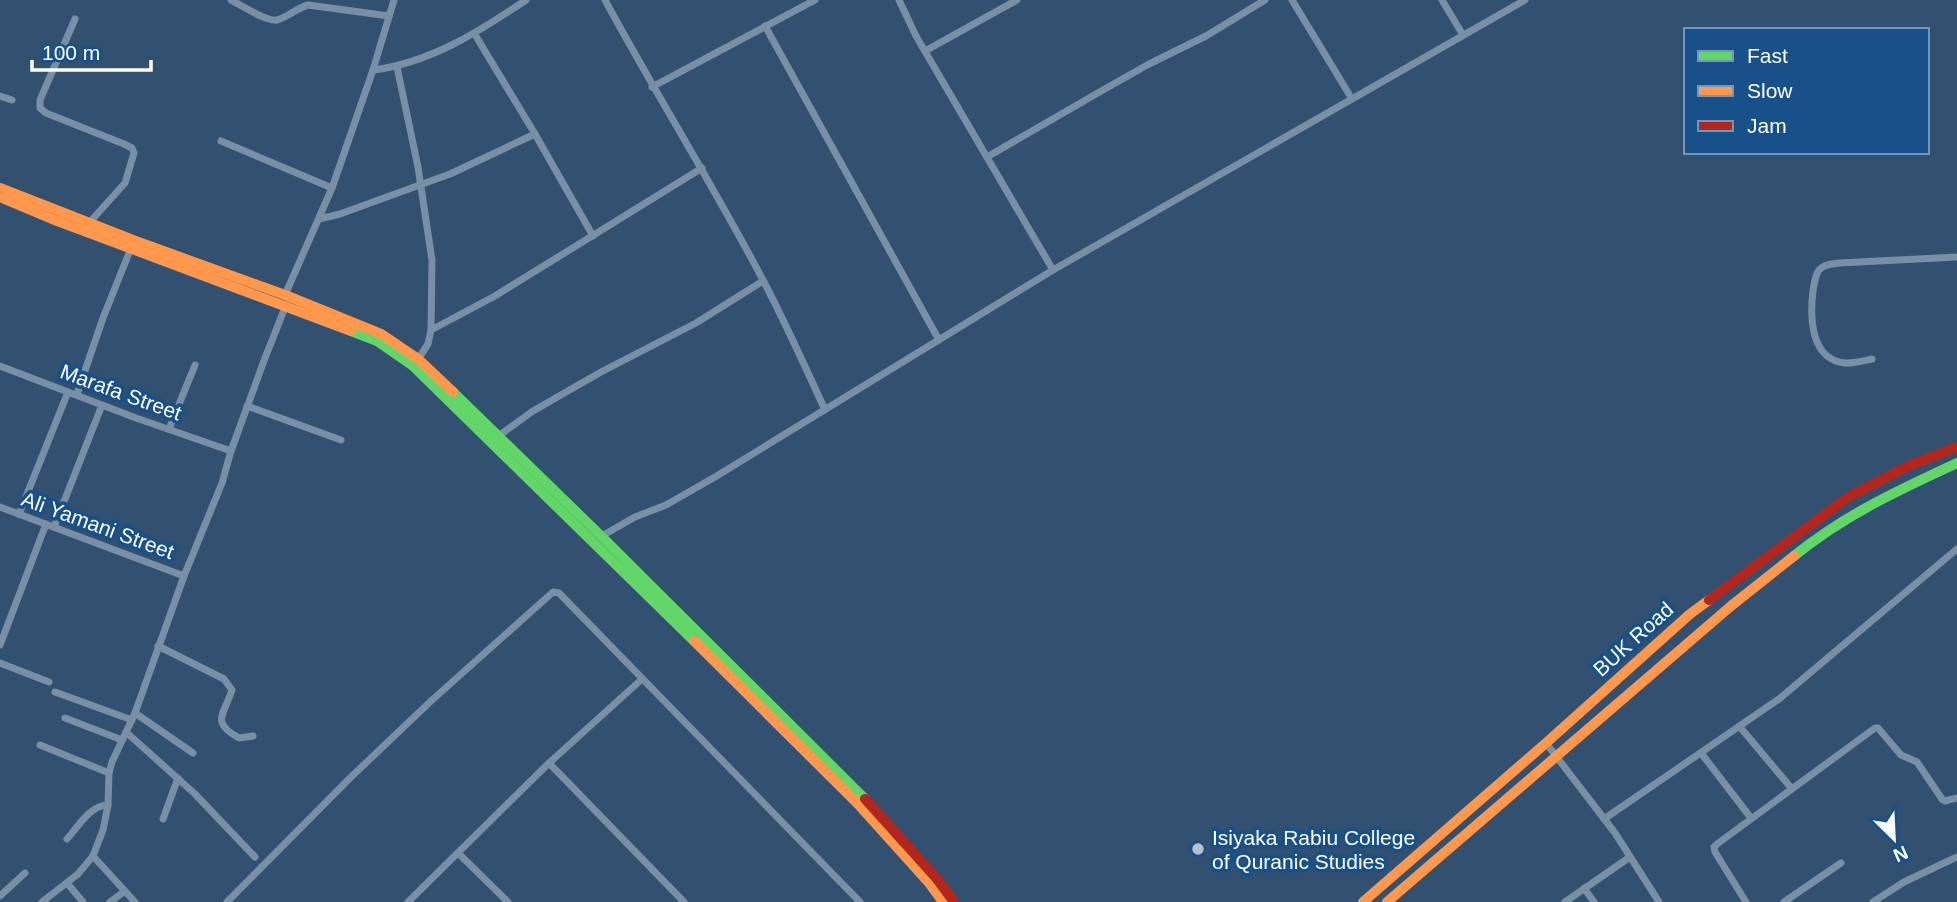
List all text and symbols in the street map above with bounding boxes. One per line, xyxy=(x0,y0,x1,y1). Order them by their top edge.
scale bar xyxy=(32,28,150,72)
legend xyxy=(1684,28,1929,154)
text: 100 m xyxy=(42,41,100,64)
text: Fast xyxy=(1747,44,1788,67)
text: Slow xyxy=(1747,79,1793,102)
text: Jam xyxy=(1747,114,1787,137)
street label: Marafa Street xyxy=(57,359,185,425)
street label: Ali Yamani Street xyxy=(19,487,177,563)
street label: BUK Road xyxy=(1588,597,1678,681)
north arrow xyxy=(1859,804,1929,874)
place label: Isiyaka Rabiu College of Quranic Studies xyxy=(1212,826,1415,873)
marker: Isiyaka Rabiu College of Quranic Studies xyxy=(1190,841,1206,857)
text: N xyxy=(1890,842,1911,866)

